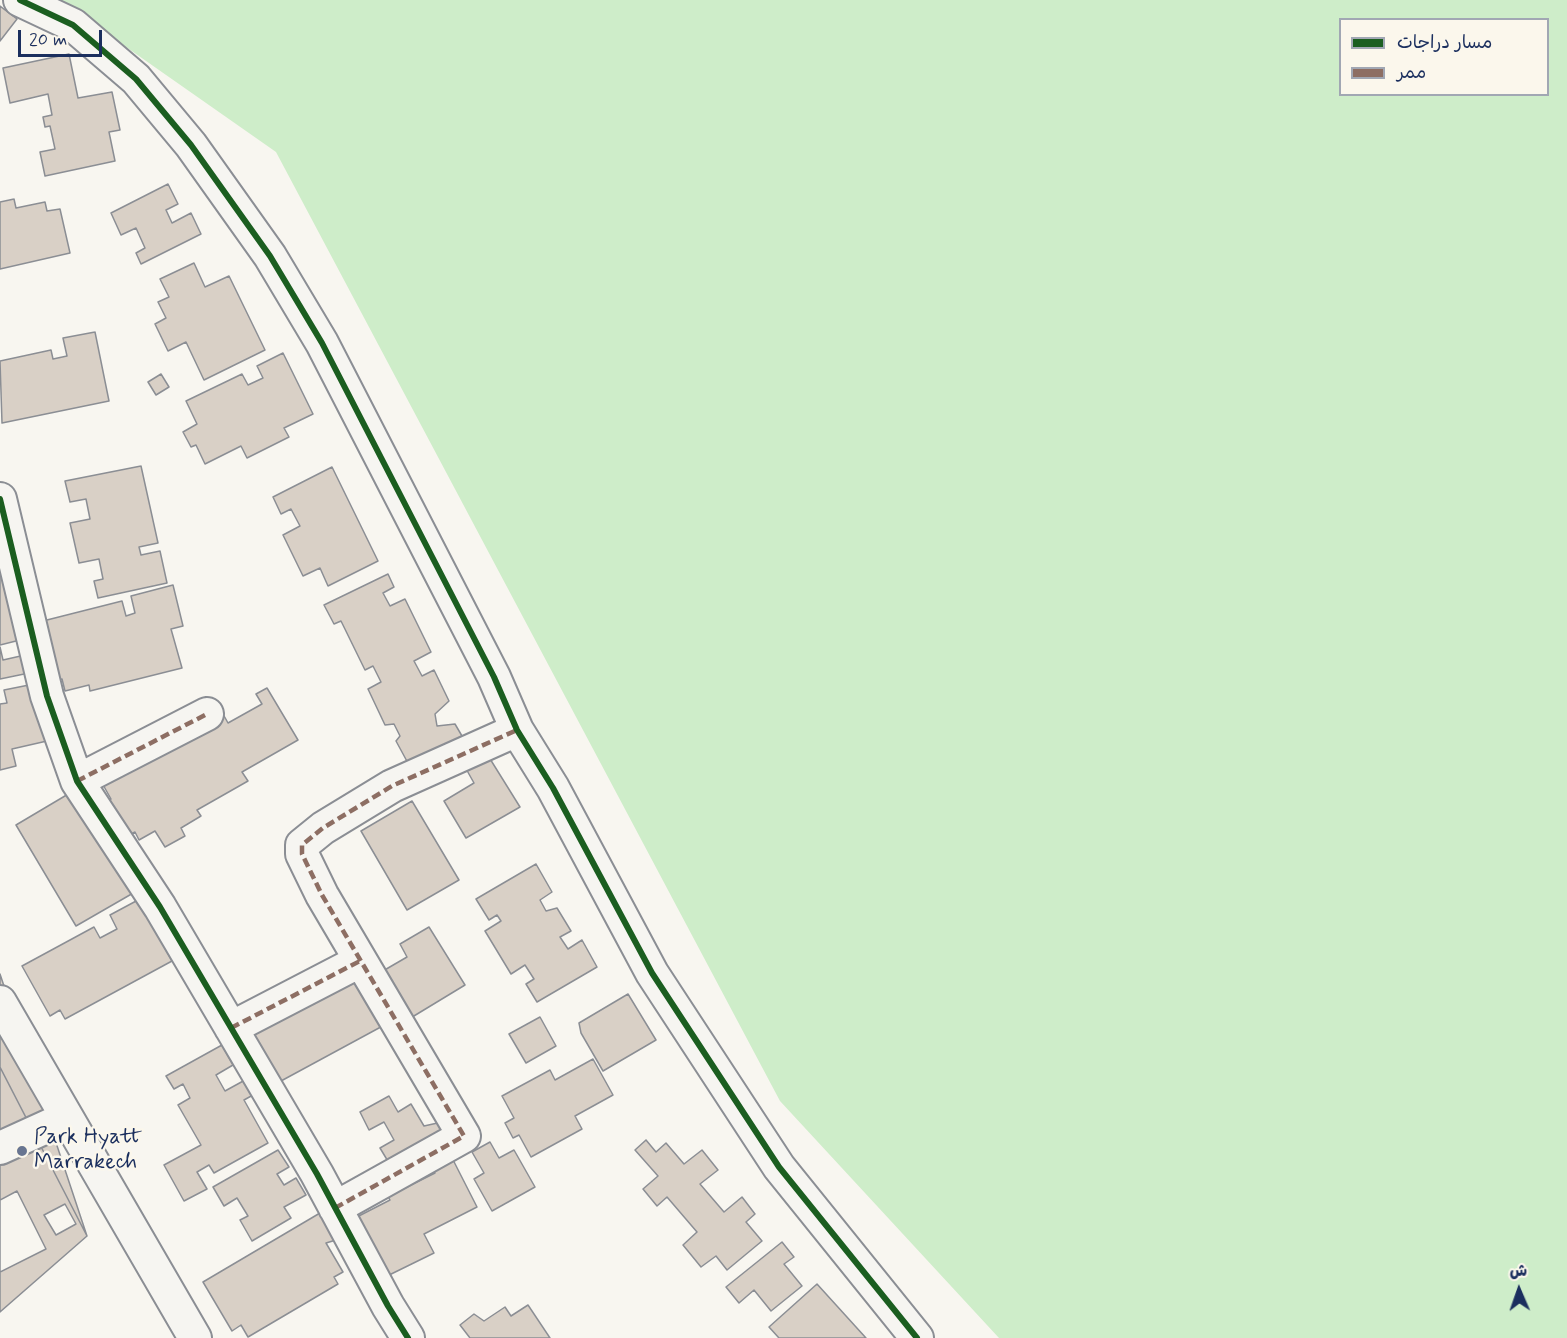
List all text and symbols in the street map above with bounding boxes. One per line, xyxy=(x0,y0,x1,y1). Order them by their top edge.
scale bar xyxy=(21,18,105,56)
legend xyxy=(1339,18,1549,96)
text: 20 m xyxy=(29,28,67,52)
text: مسار دراجات xyxy=(1397,31,1492,55)
text: ممر xyxy=(1397,61,1426,85)
place label: Park Hyatt Marrakech xyxy=(34,1125,142,1176)
marker: Park Hyatt Marrakech xyxy=(15,1144,29,1158)
north arrow xyxy=(1489,1260,1549,1320)
text: ش xyxy=(1509,1261,1528,1282)

